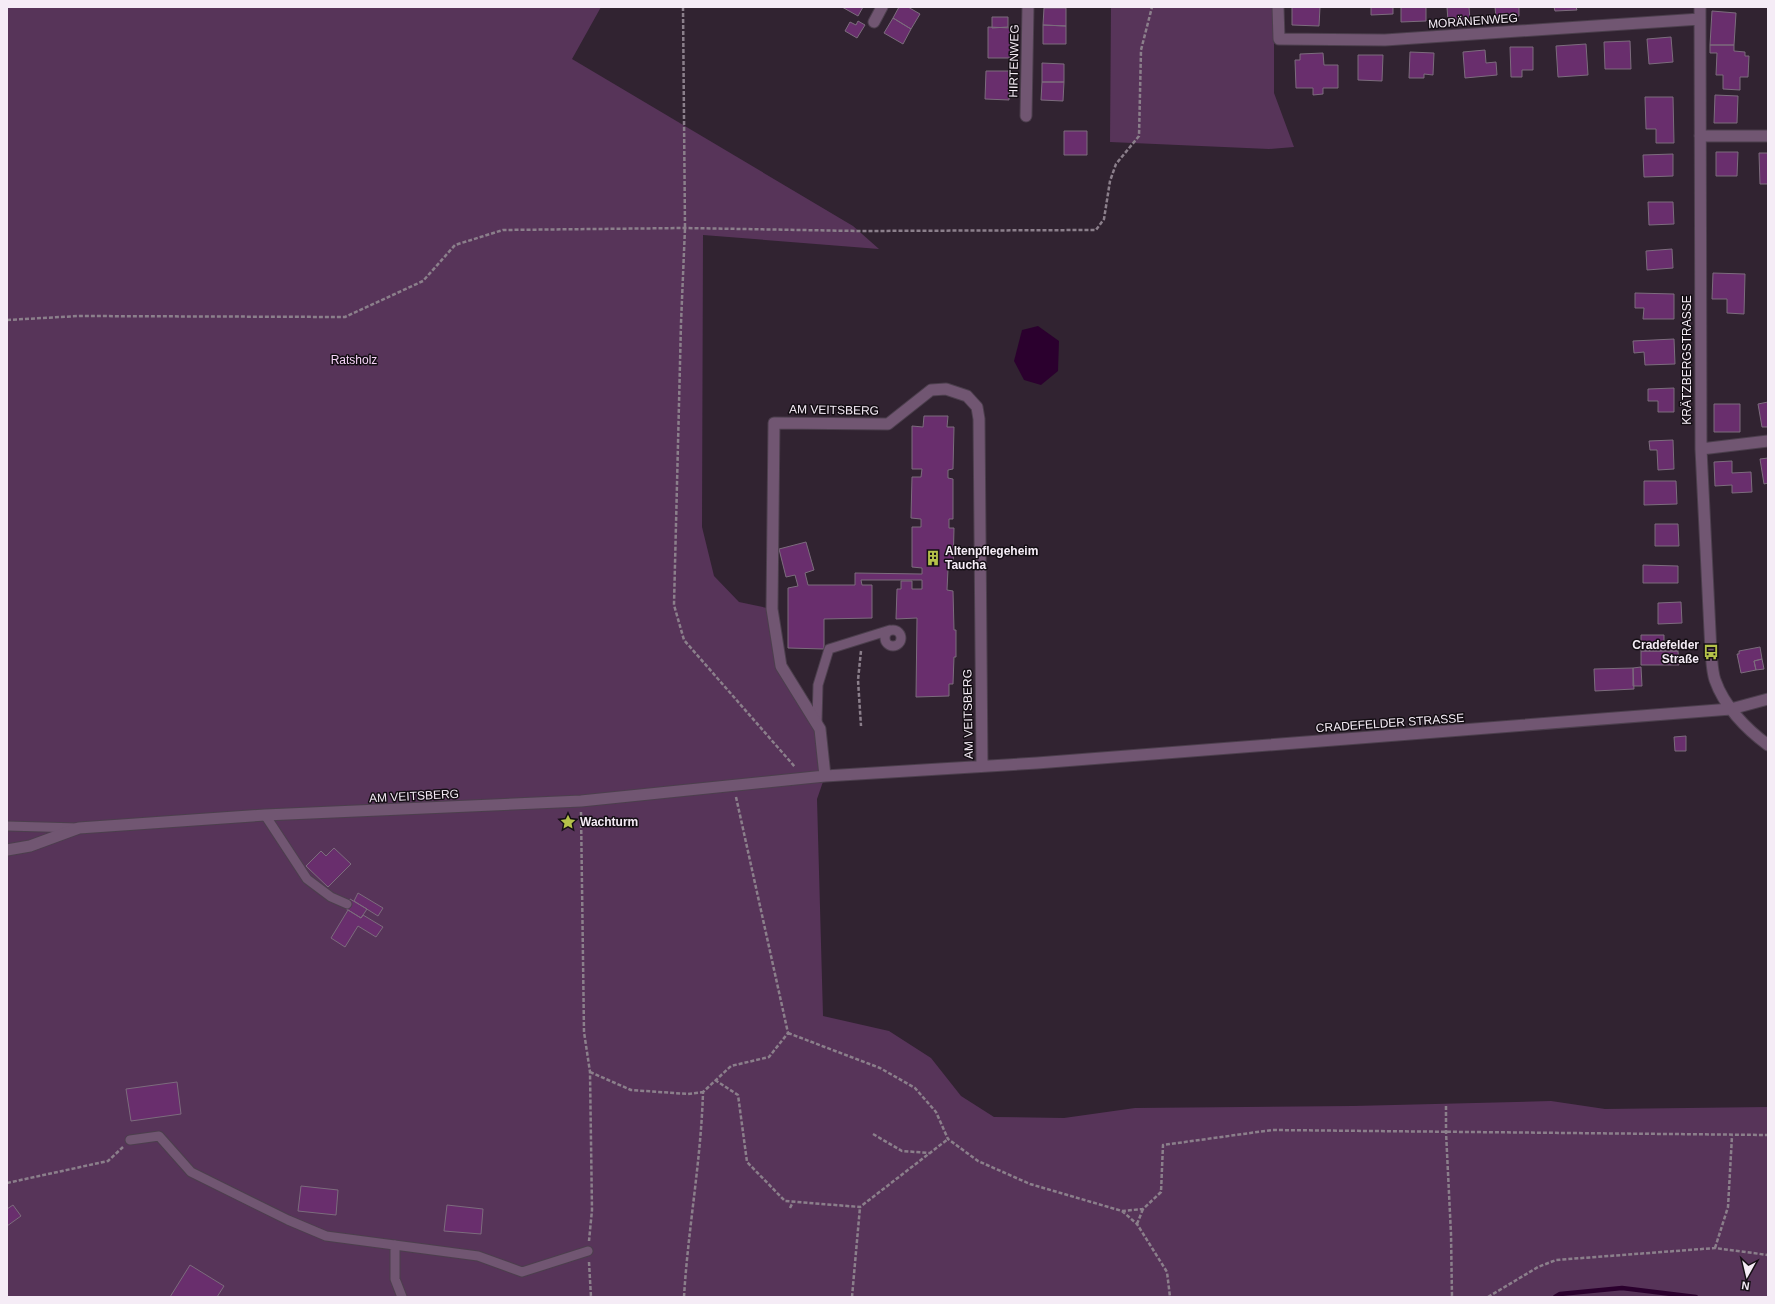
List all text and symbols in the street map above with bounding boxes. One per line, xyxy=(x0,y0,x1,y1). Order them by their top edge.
street label: MORÄNENWEG xyxy=(1428,11,1518,31)
street label: HIRTENWEG xyxy=(1006,24,1022,98)
street label: KRÄTZBERGSTRASSE xyxy=(1680,295,1694,425)
park label: Ratsholz xyxy=(331,353,377,367)
street label: AM VEITSBERG xyxy=(789,402,879,418)
place label: Altenpflegeheim Taucha xyxy=(945,544,1038,572)
building icon: Altenpflegeheim Taucha xyxy=(924,549,942,567)
place label: Cradefelder Straße xyxy=(1632,638,1699,666)
bus stop icon: Cradefelder Straße xyxy=(1702,643,1720,661)
street label: AM VEITSBERG xyxy=(960,669,976,759)
street label: CRADEFELDER STRASSE xyxy=(1315,711,1465,735)
street label: AM VEITSBERG xyxy=(369,787,459,805)
place icon: Wachturm xyxy=(559,813,577,831)
place label: Wachturm xyxy=(580,815,638,829)
north arrow xyxy=(1727,1256,1767,1296)
text: N xyxy=(1741,1279,1750,1292)

